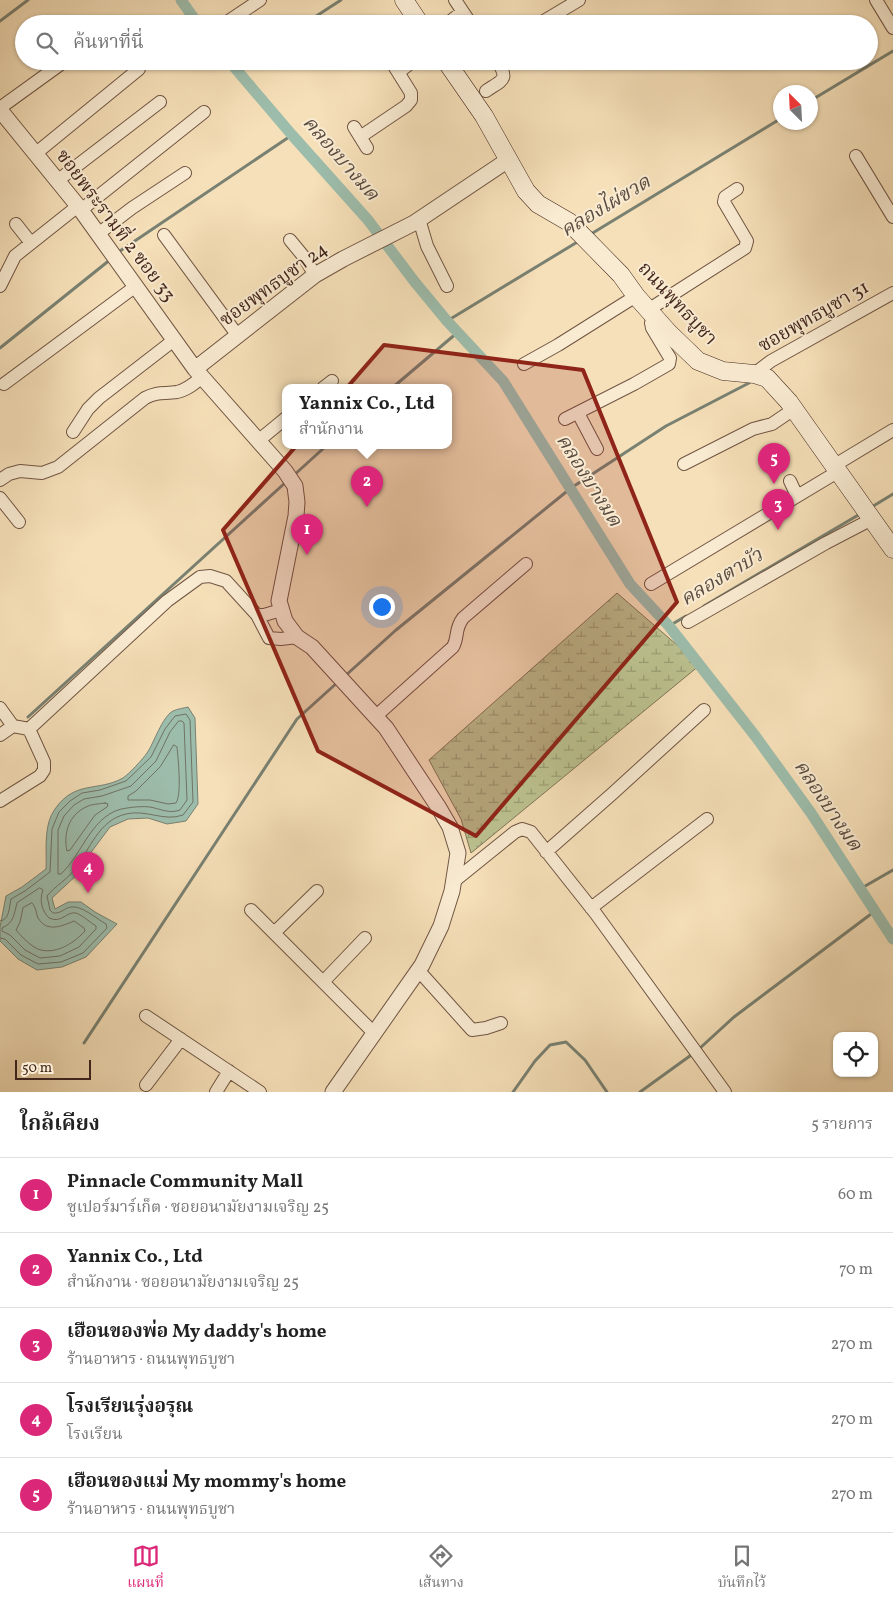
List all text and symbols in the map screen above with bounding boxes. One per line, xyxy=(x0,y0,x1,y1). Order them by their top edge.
search box xyxy=(15,15,878,70)
icon: search xyxy=(33,29,61,57)
text: ค้นหาที่นี่ xyxy=(73,30,144,56)
north arrow xyxy=(773,85,818,130)
water label: คลองบางมด xyxy=(295,110,386,209)
street label: ซอยพระรามที่ 2 ซอย 33 xyxy=(49,143,183,308)
water label: คลองไผ่ขวด xyxy=(555,167,657,245)
street label: ซอยพุทธบูชา 24 xyxy=(215,237,333,333)
street label: ถนนพุทธบูชา xyxy=(631,256,723,352)
street label: ซอยพุทธบูชา 31 xyxy=(754,275,874,359)
popup xyxy=(282,384,452,449)
text: Yannix Co., Ltd xyxy=(299,391,435,417)
text: สำนักงาน xyxy=(299,419,364,441)
water label: คลองบางมด xyxy=(548,429,628,534)
pin: 5 xyxy=(758,443,790,484)
pin: 2 xyxy=(351,466,383,507)
pin: 3 xyxy=(762,489,794,530)
pin: 1 xyxy=(291,514,323,555)
water label: คลองตาบัว xyxy=(675,542,769,614)
your location xyxy=(369,594,395,620)
water label: คลองบางมด xyxy=(786,755,869,858)
pin: 4 xyxy=(72,852,104,893)
map controls xyxy=(833,1032,878,1077)
button: locate xyxy=(833,1032,878,1077)
scale bar xyxy=(15,1057,91,1080)
text: 50 m xyxy=(22,1059,52,1078)
text: ใกล้เคียง xyxy=(20,1110,100,1139)
text: 5 รายการ xyxy=(811,1114,873,1136)
text: Pinnacle Community Mall xyxy=(67,1169,303,1195)
text: 1 xyxy=(33,1184,39,1206)
text: 60 m xyxy=(838,1184,873,1206)
text: ซูเปอร์มาร์เก็ต · ซอยอนามัยงามเจริญ 25 xyxy=(67,1197,329,1219)
text: Yannix Co., Ltd xyxy=(67,1244,203,1270)
text: 2 xyxy=(32,1259,40,1281)
text: 70 m xyxy=(839,1259,873,1281)
text: สำนักงาน · ซอยอนามัยงามเจริญ 25 xyxy=(67,1272,299,1294)
text: เฮือนของพ่อ My daddy's home xyxy=(67,1319,327,1345)
text: 3 xyxy=(32,1334,40,1356)
text: 270 m xyxy=(831,1334,873,1356)
text: ร้านอาหาร · ถนนพุทธบูชา xyxy=(67,1349,235,1371)
text: โรงเรียนรุ่งอรุณ xyxy=(67,1394,193,1420)
text: 4 xyxy=(31,1409,41,1431)
text: 270 m xyxy=(831,1409,873,1431)
text: โรงเรียน xyxy=(67,1424,123,1446)
text: เฮือนของแม่ My mommy's home xyxy=(67,1469,346,1495)
text: 5 xyxy=(32,1484,40,1506)
text: 270 m xyxy=(831,1484,873,1506)
text: ร้านอาหาร · ถนนพุทธบูชา xyxy=(67,1499,235,1521)
tab: แผนที่ xyxy=(127,1542,164,1594)
tab: เส้นทาง xyxy=(418,1542,464,1594)
tab: บันทึกไว้ xyxy=(718,1542,766,1594)

